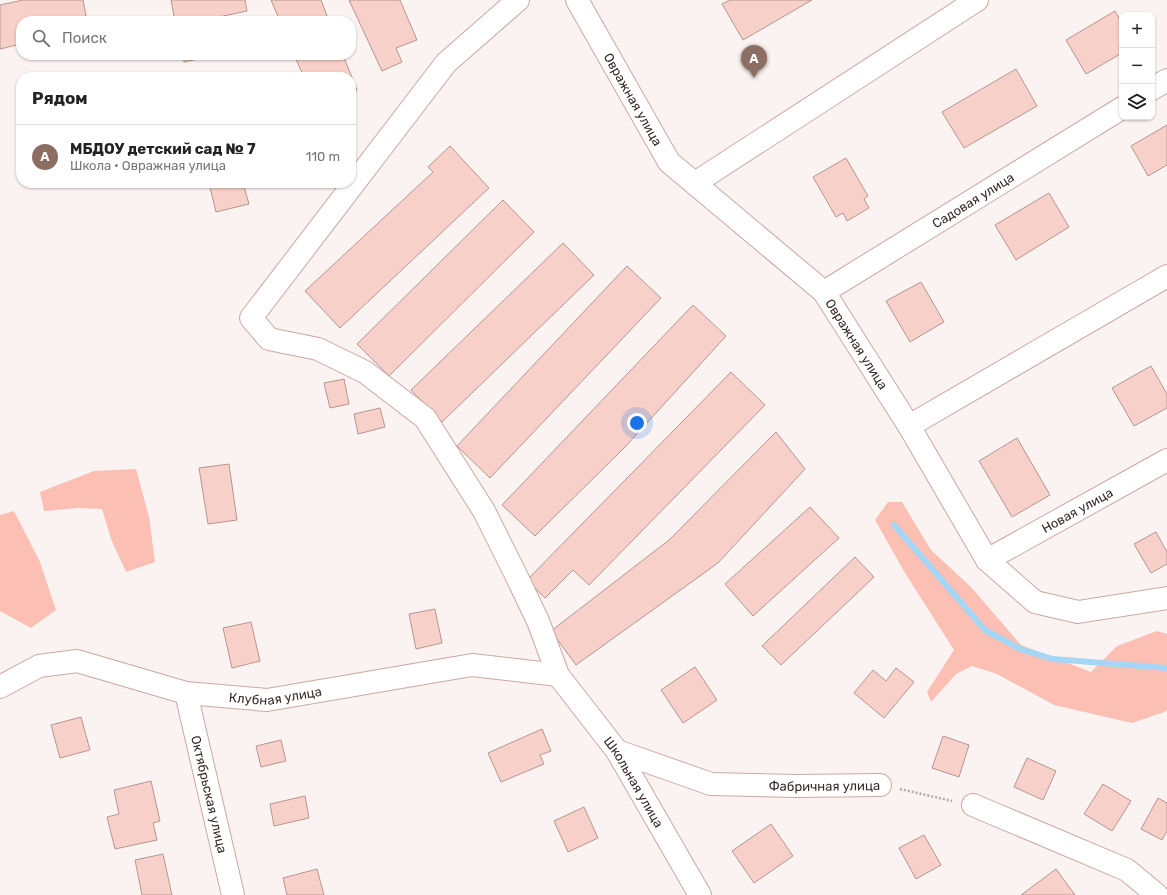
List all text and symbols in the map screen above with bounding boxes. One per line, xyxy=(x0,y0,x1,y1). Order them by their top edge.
map controls xyxy=(1119,12,1155,120)
button: + xyxy=(1119,12,1155,48)
search box xyxy=(16,16,356,60)
icon: search xyxy=(30,27,52,49)
text: Поиск xyxy=(62,29,107,47)
pin: A xyxy=(741,45,767,78)
button: − xyxy=(1119,48,1155,84)
street label: Овражная улица xyxy=(601,50,666,148)
button: layers xyxy=(1119,84,1155,120)
text: Рядом xyxy=(32,88,88,108)
text: МБДОУ детский сад № 7 xyxy=(70,140,256,158)
text: A xyxy=(40,149,50,164)
text: 110 m xyxy=(306,149,340,164)
text: Школа · Овражная улица xyxy=(70,158,226,173)
street label: Садовая улица xyxy=(929,169,1017,231)
street label: Овражная улица xyxy=(823,296,891,392)
your location xyxy=(627,413,647,433)
street label: Новая улица xyxy=(1039,484,1115,536)
street label: Клубная улица xyxy=(228,683,323,707)
street label: Школьная улица xyxy=(601,733,667,830)
street label: Октябрьская улица xyxy=(189,734,231,855)
street label: Фабричная улица xyxy=(768,777,880,794)

